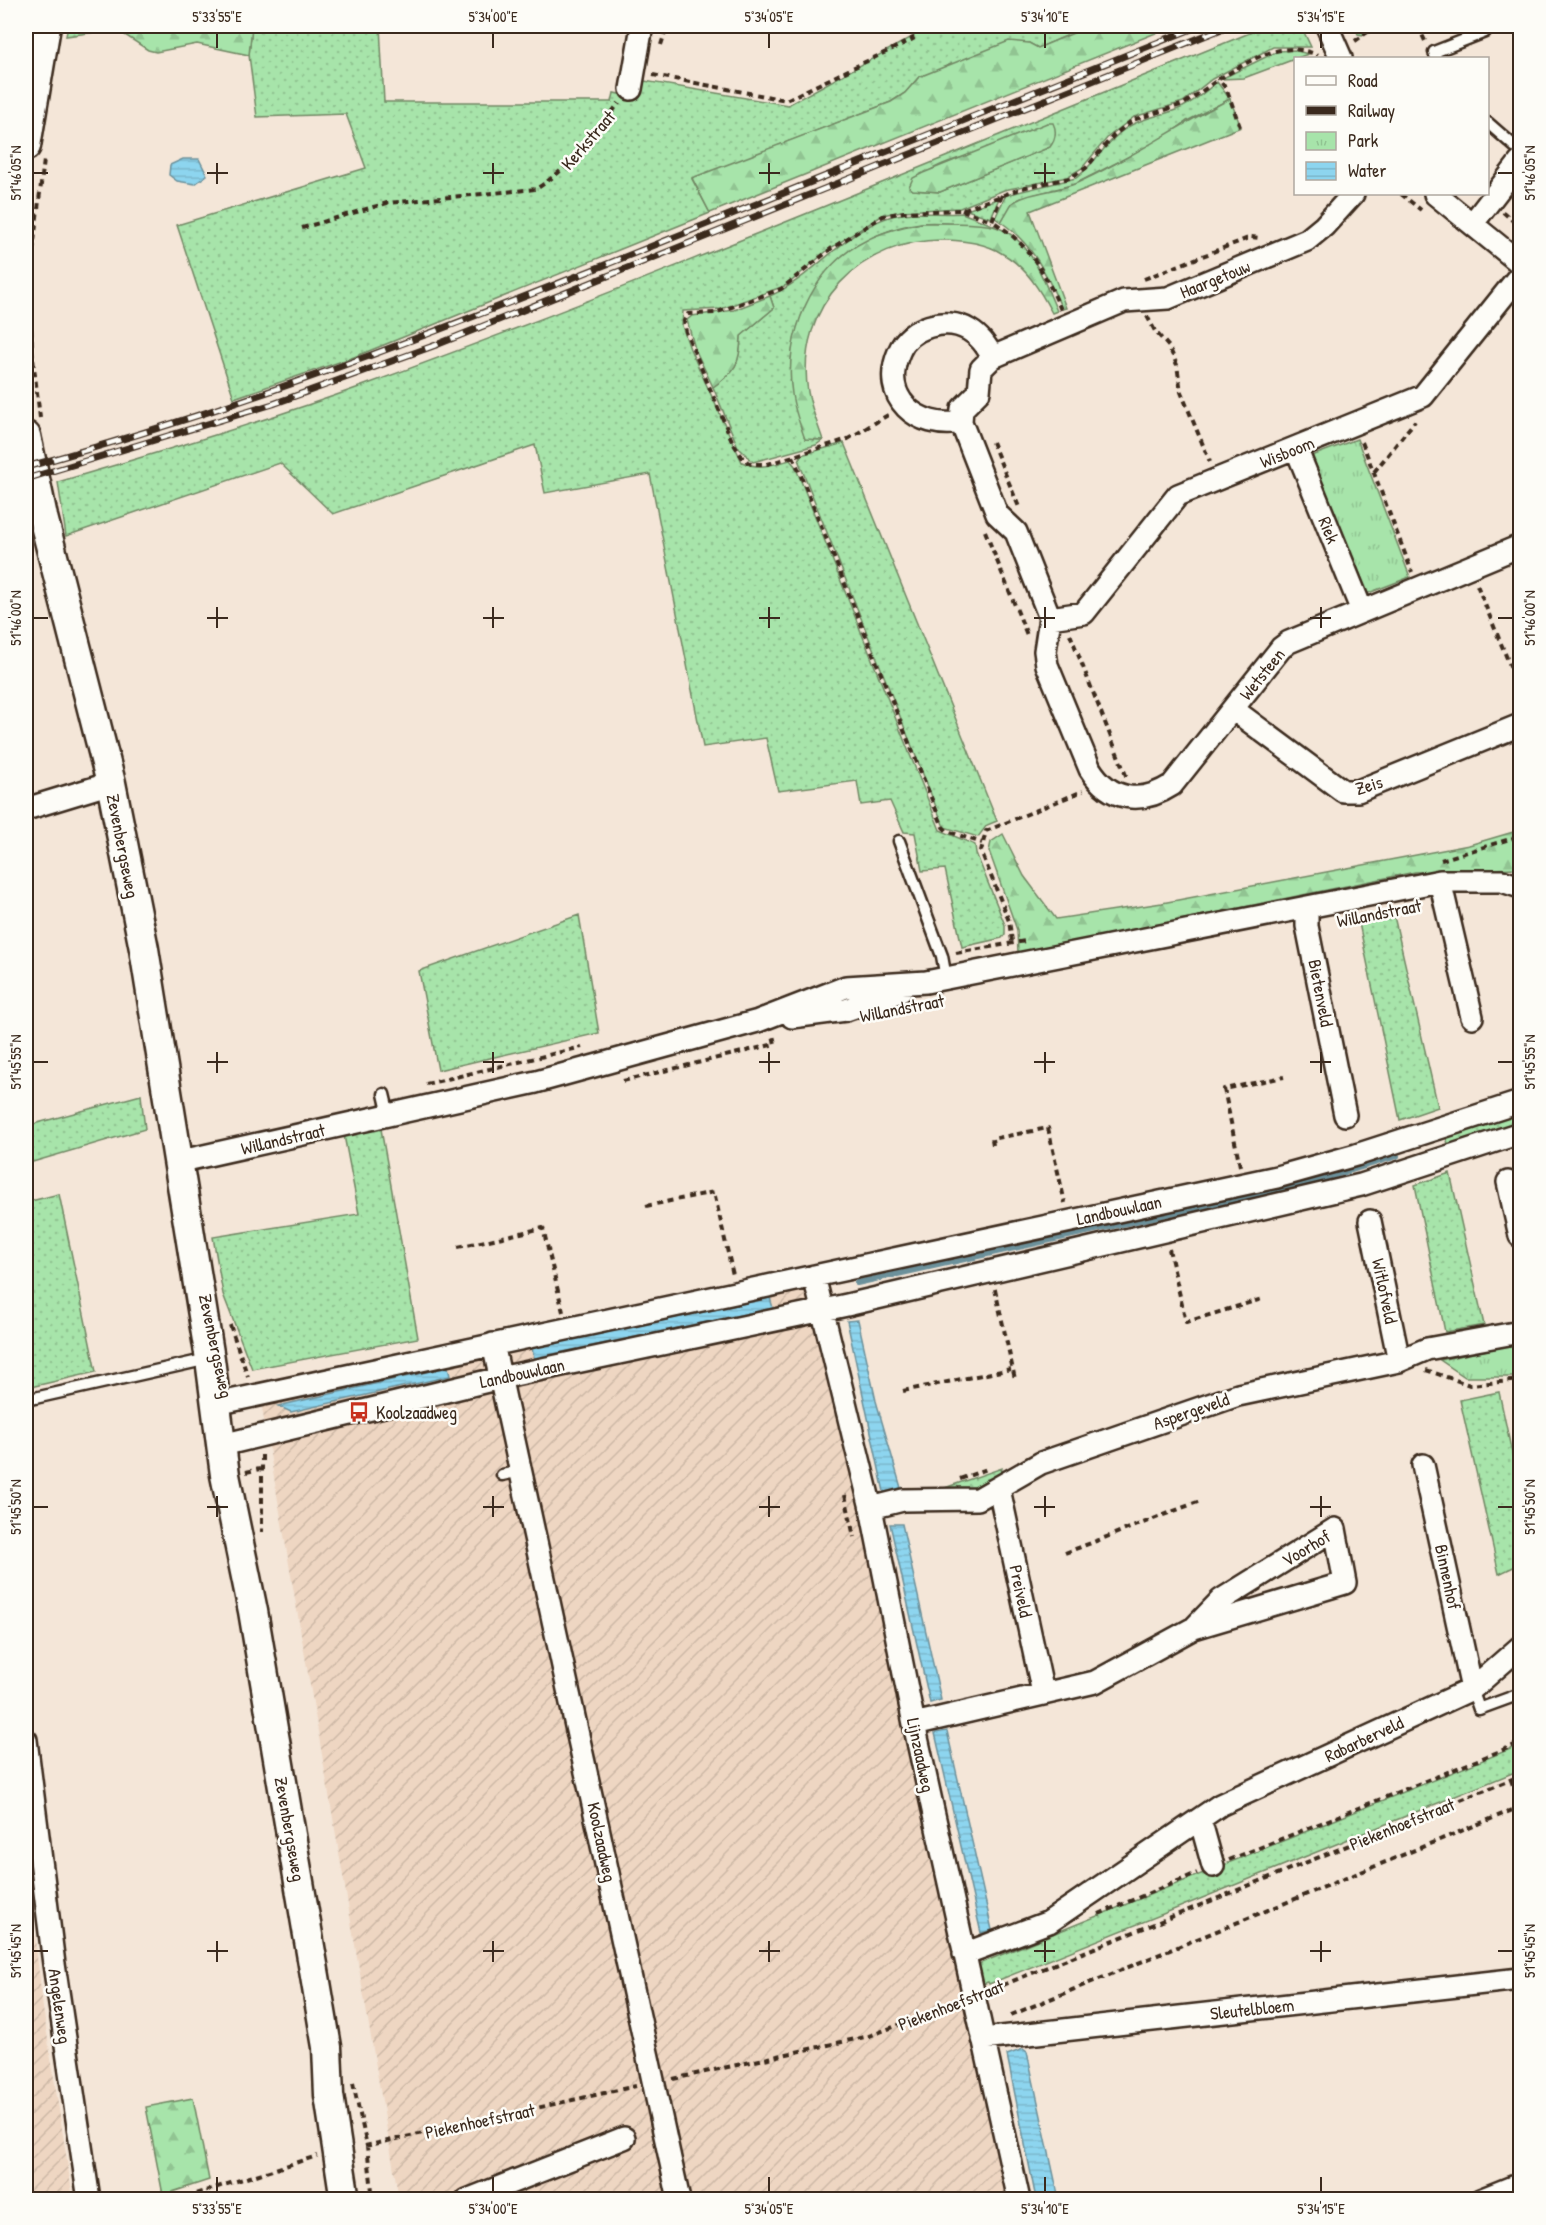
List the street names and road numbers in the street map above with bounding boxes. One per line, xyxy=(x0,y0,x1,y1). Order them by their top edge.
street label: Kerkstraat xyxy=(555,104,621,175)
street label: Haargetouw xyxy=(1176,254,1254,304)
street label: Wisboom xyxy=(1256,430,1318,474)
street label: Riek xyxy=(1312,513,1346,548)
street label: Wetsteen xyxy=(1233,643,1291,705)
street label: Zeis xyxy=(1352,769,1386,801)
street label: Zevenbergseweg xyxy=(101,792,145,900)
street label: Willandstraat xyxy=(1335,892,1424,933)
street label: Bietenveld xyxy=(1302,957,1340,1029)
street label: Willandstraat xyxy=(858,987,947,1028)
street label: Willandstraat xyxy=(239,1117,328,1161)
street label: Landbouwlaan xyxy=(1074,1189,1164,1231)
street label: Witlofveld xyxy=(1366,1256,1404,1326)
street label: Zevenbergseweg xyxy=(193,1292,239,1400)
street label: Landbouwlaan xyxy=(477,1352,567,1394)
street label: Aspergeveld xyxy=(1150,1386,1232,1436)
street label: Voorhof xyxy=(1277,1523,1336,1572)
street label: Binnenhof xyxy=(1429,1542,1467,1612)
street label: Preiveld xyxy=(1003,1562,1039,1620)
street label: Rabarberveld xyxy=(1321,1710,1407,1768)
street label: Lijnzaadweg xyxy=(901,1715,941,1795)
street label: Zevenbergseweg xyxy=(268,1775,312,1883)
street label: Piekenhoefstraat xyxy=(1346,1791,1459,1856)
street label: Koolzaadweg xyxy=(581,1800,623,1884)
street label: Angelenweg xyxy=(42,1967,78,2045)
street label: Piekenhoefstraat xyxy=(895,1973,1008,2037)
street label: Sleutelbloem xyxy=(1209,1992,1295,2026)
street label: Piekenhoefstraat xyxy=(423,2097,538,2145)

